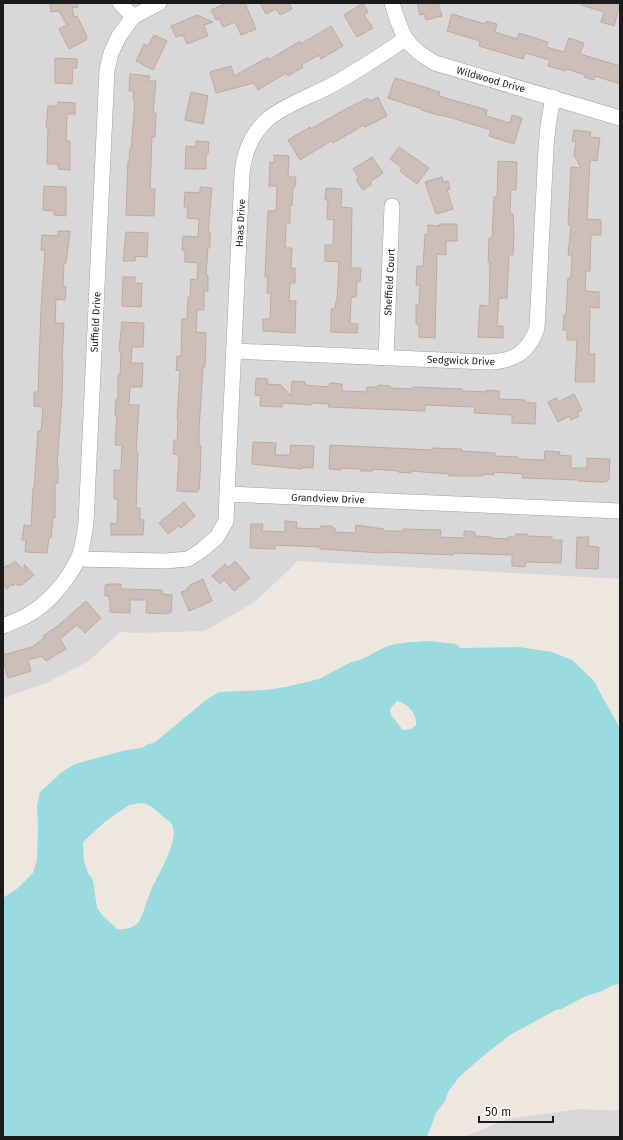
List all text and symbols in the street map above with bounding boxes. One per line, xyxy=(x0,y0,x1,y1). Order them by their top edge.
street label: Wildwood Drive xyxy=(455,64,526,95)
street label: Haas Drive xyxy=(234,199,248,247)
street label: Sheffield Court xyxy=(382,248,398,316)
street label: Suffield Drive xyxy=(88,291,104,353)
street label: Sedgwick Drive xyxy=(427,354,495,368)
street label: Grandview Drive xyxy=(291,492,365,506)
scale bar xyxy=(479,1098,553,1124)
text: 50 m xyxy=(485,1105,511,1119)

